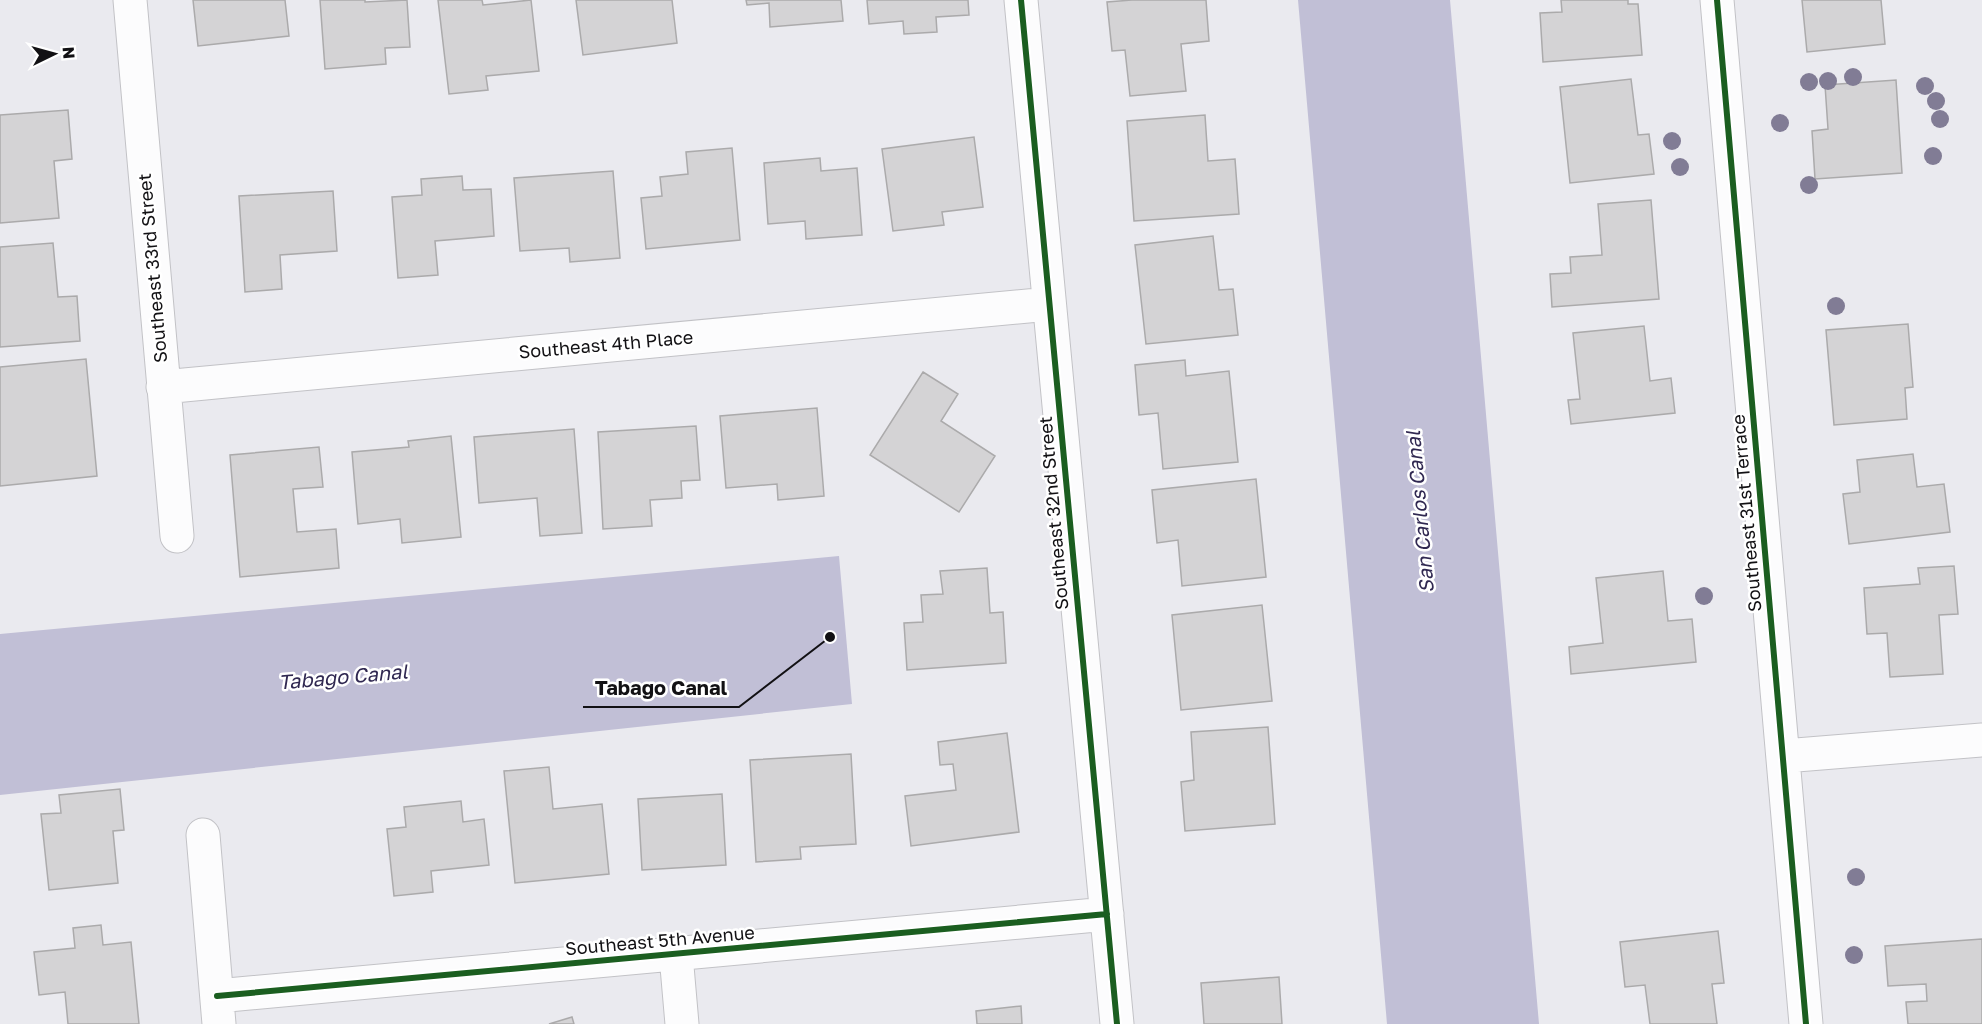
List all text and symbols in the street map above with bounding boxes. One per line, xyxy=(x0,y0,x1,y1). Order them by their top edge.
north arrow xyxy=(24,24,84,84)
text: N xyxy=(58,46,79,60)
street label: Southeast 33rd Street xyxy=(133,172,171,364)
street label: Southeast 4th Place xyxy=(518,325,694,363)
street label: Southeast 31st Terrace xyxy=(1726,413,1766,613)
street label: Southeast 32nd Street xyxy=(1034,415,1072,611)
water label: San Carlos Canal xyxy=(1400,429,1438,594)
water label: Tabago Canal xyxy=(277,658,409,695)
callout: Tabago Canal xyxy=(583,669,739,707)
text: Tabago Canal xyxy=(595,675,727,699)
street label: Southeast 5th Avenue xyxy=(564,921,756,959)

